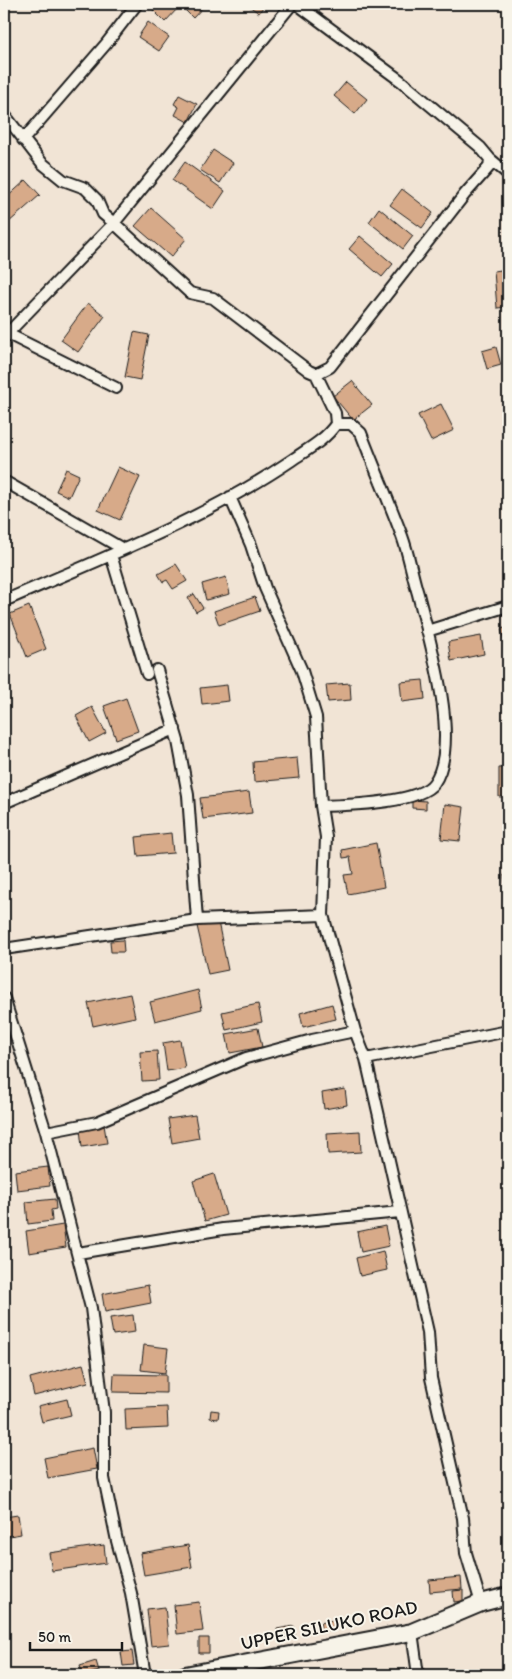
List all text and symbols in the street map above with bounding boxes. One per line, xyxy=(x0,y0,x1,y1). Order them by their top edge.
street label: UPPER SILUKO ROAD xyxy=(238,1595,420,1655)
scale bar xyxy=(30,1619,122,1651)
text: 50 m xyxy=(38,1628,71,1646)

